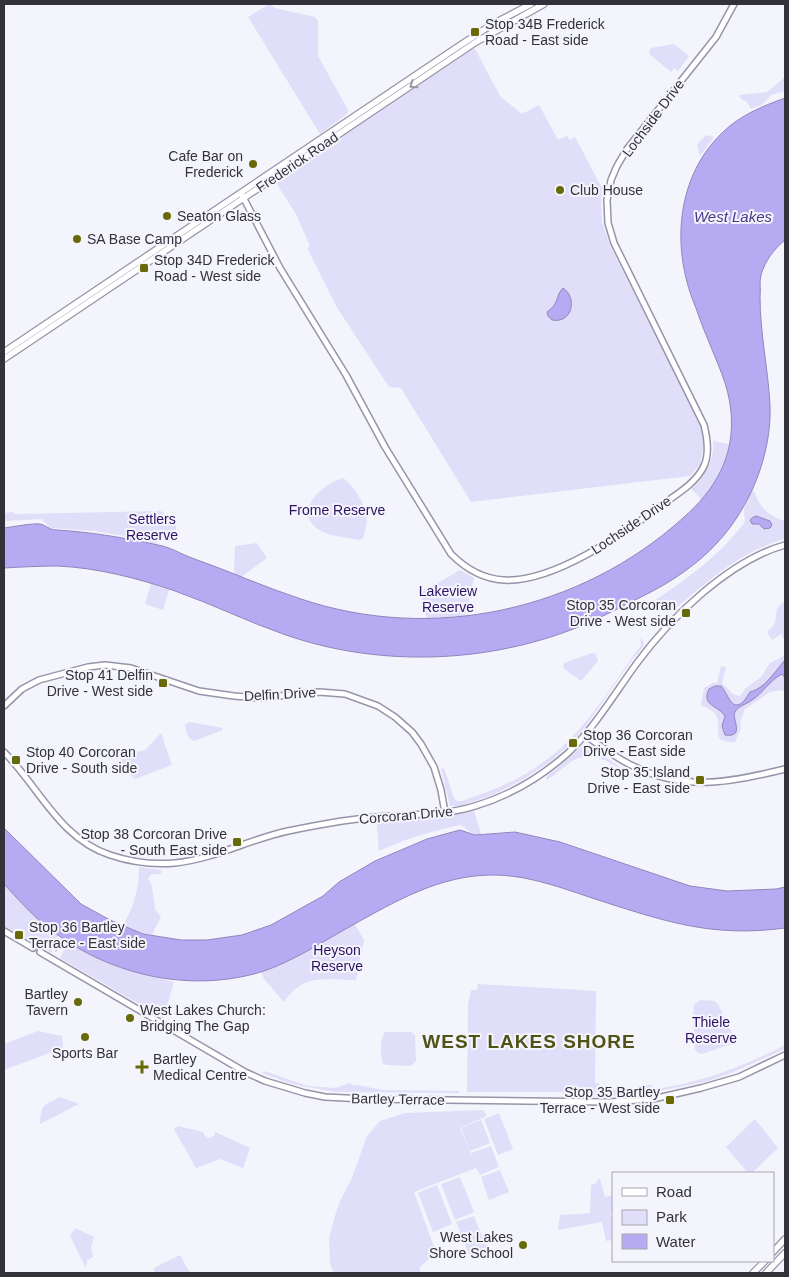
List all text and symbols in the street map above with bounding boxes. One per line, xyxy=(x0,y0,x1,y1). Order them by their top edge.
place label: Stop 34B Frederick Road - East side xyxy=(485,16,606,48)
marker: Stop 34B Frederick Road - East side xyxy=(469,26,481,38)
street label: Lochside Drive xyxy=(619,76,687,160)
one-way arrow xyxy=(410,78,419,88)
street label: Frederick Road xyxy=(253,129,341,195)
place label: Cafe Bar on Frederick xyxy=(168,148,244,180)
marker: Cafe Bar on Frederick xyxy=(247,158,259,170)
place label: Club House xyxy=(570,182,643,198)
marker: Club House xyxy=(554,184,566,196)
place label: Seaton Glass xyxy=(177,208,261,224)
water label: West Lakes xyxy=(694,208,773,225)
marker: Seaton Glass xyxy=(161,210,173,222)
place label: SA Base Camp xyxy=(87,231,182,247)
marker: SA Base Camp xyxy=(71,233,83,245)
place label: Stop 34D Frederick Road - West side xyxy=(154,252,276,284)
marker: Stop 34D Frederick Road - West side xyxy=(138,262,150,274)
street label: Lochside Drive xyxy=(588,492,674,558)
park label: Frome Reserve xyxy=(289,502,385,518)
park label: Settlers Reserve xyxy=(126,511,178,543)
park label: Lakeview Reserve xyxy=(419,583,478,615)
place label: Stop 35 Corcoran Drive - West side xyxy=(566,597,676,629)
marker: Stop 35 Corcoran Drive - West side xyxy=(680,607,692,619)
place label: Stop 41 Delfin Drive - West side xyxy=(47,667,153,699)
marker: Stop 41 Delfin Drive - West side xyxy=(157,677,169,689)
street label: Delfin Drive xyxy=(243,684,317,704)
place label: Stop 36 Corcoran Drive - East side xyxy=(583,727,693,759)
marker: Stop 36 Corcoran Drive - East side xyxy=(567,737,579,749)
place label: Stop 40 Corcoran Drive - South side xyxy=(26,744,137,776)
marker: Stop 40 Corcoran Drive - South side xyxy=(10,754,22,766)
place label: Stop 35 Island Drive - East side xyxy=(587,764,690,796)
marker: Stop 35 Island Drive - East side xyxy=(694,774,706,786)
street label: Corcoran Drive xyxy=(358,803,454,827)
place label: Stop 38 Corcoran Drive - South East side xyxy=(81,826,227,858)
marker: Stop 38 Corcoran Drive - South East side xyxy=(231,836,243,848)
place label: Stop 36 Bartley Terrace - East side xyxy=(29,919,146,951)
marker: Stop 36 Bartley Terrace - East side xyxy=(13,929,25,941)
park label: Heyson Reserve xyxy=(311,942,363,974)
place label: Bartley Tavern xyxy=(24,986,68,1018)
marker: Bartley Tavern xyxy=(72,996,84,1008)
place label: West Lakes Church: Bridging The Gap xyxy=(140,1002,266,1034)
marker: West Lakes Church: Bridging The Gap xyxy=(124,1012,136,1024)
park label: Thiele Reserve xyxy=(685,1014,737,1046)
marker: Sports Bar xyxy=(79,1031,91,1043)
district label: WEST LAKES SHORE xyxy=(422,1031,636,1052)
place label: Sports Bar xyxy=(52,1045,118,1061)
place label: Bartley Medical Centre xyxy=(153,1051,247,1083)
marker: Bartley Medical Centre xyxy=(135,1060,149,1074)
place label: Stop 35 Bartley Terrace - West side xyxy=(540,1084,660,1116)
street label: Bartley Terrace xyxy=(351,1090,445,1108)
marker: Stop 35 Bartley Terrace - West side xyxy=(664,1094,676,1106)
legend xyxy=(612,1172,774,1262)
text: Road xyxy=(656,1183,692,1200)
text: Park xyxy=(656,1208,687,1225)
place label: West Lakes Shore School xyxy=(429,1229,513,1261)
text: Water xyxy=(656,1233,695,1250)
marker: West Lakes Shore School xyxy=(517,1239,529,1251)

